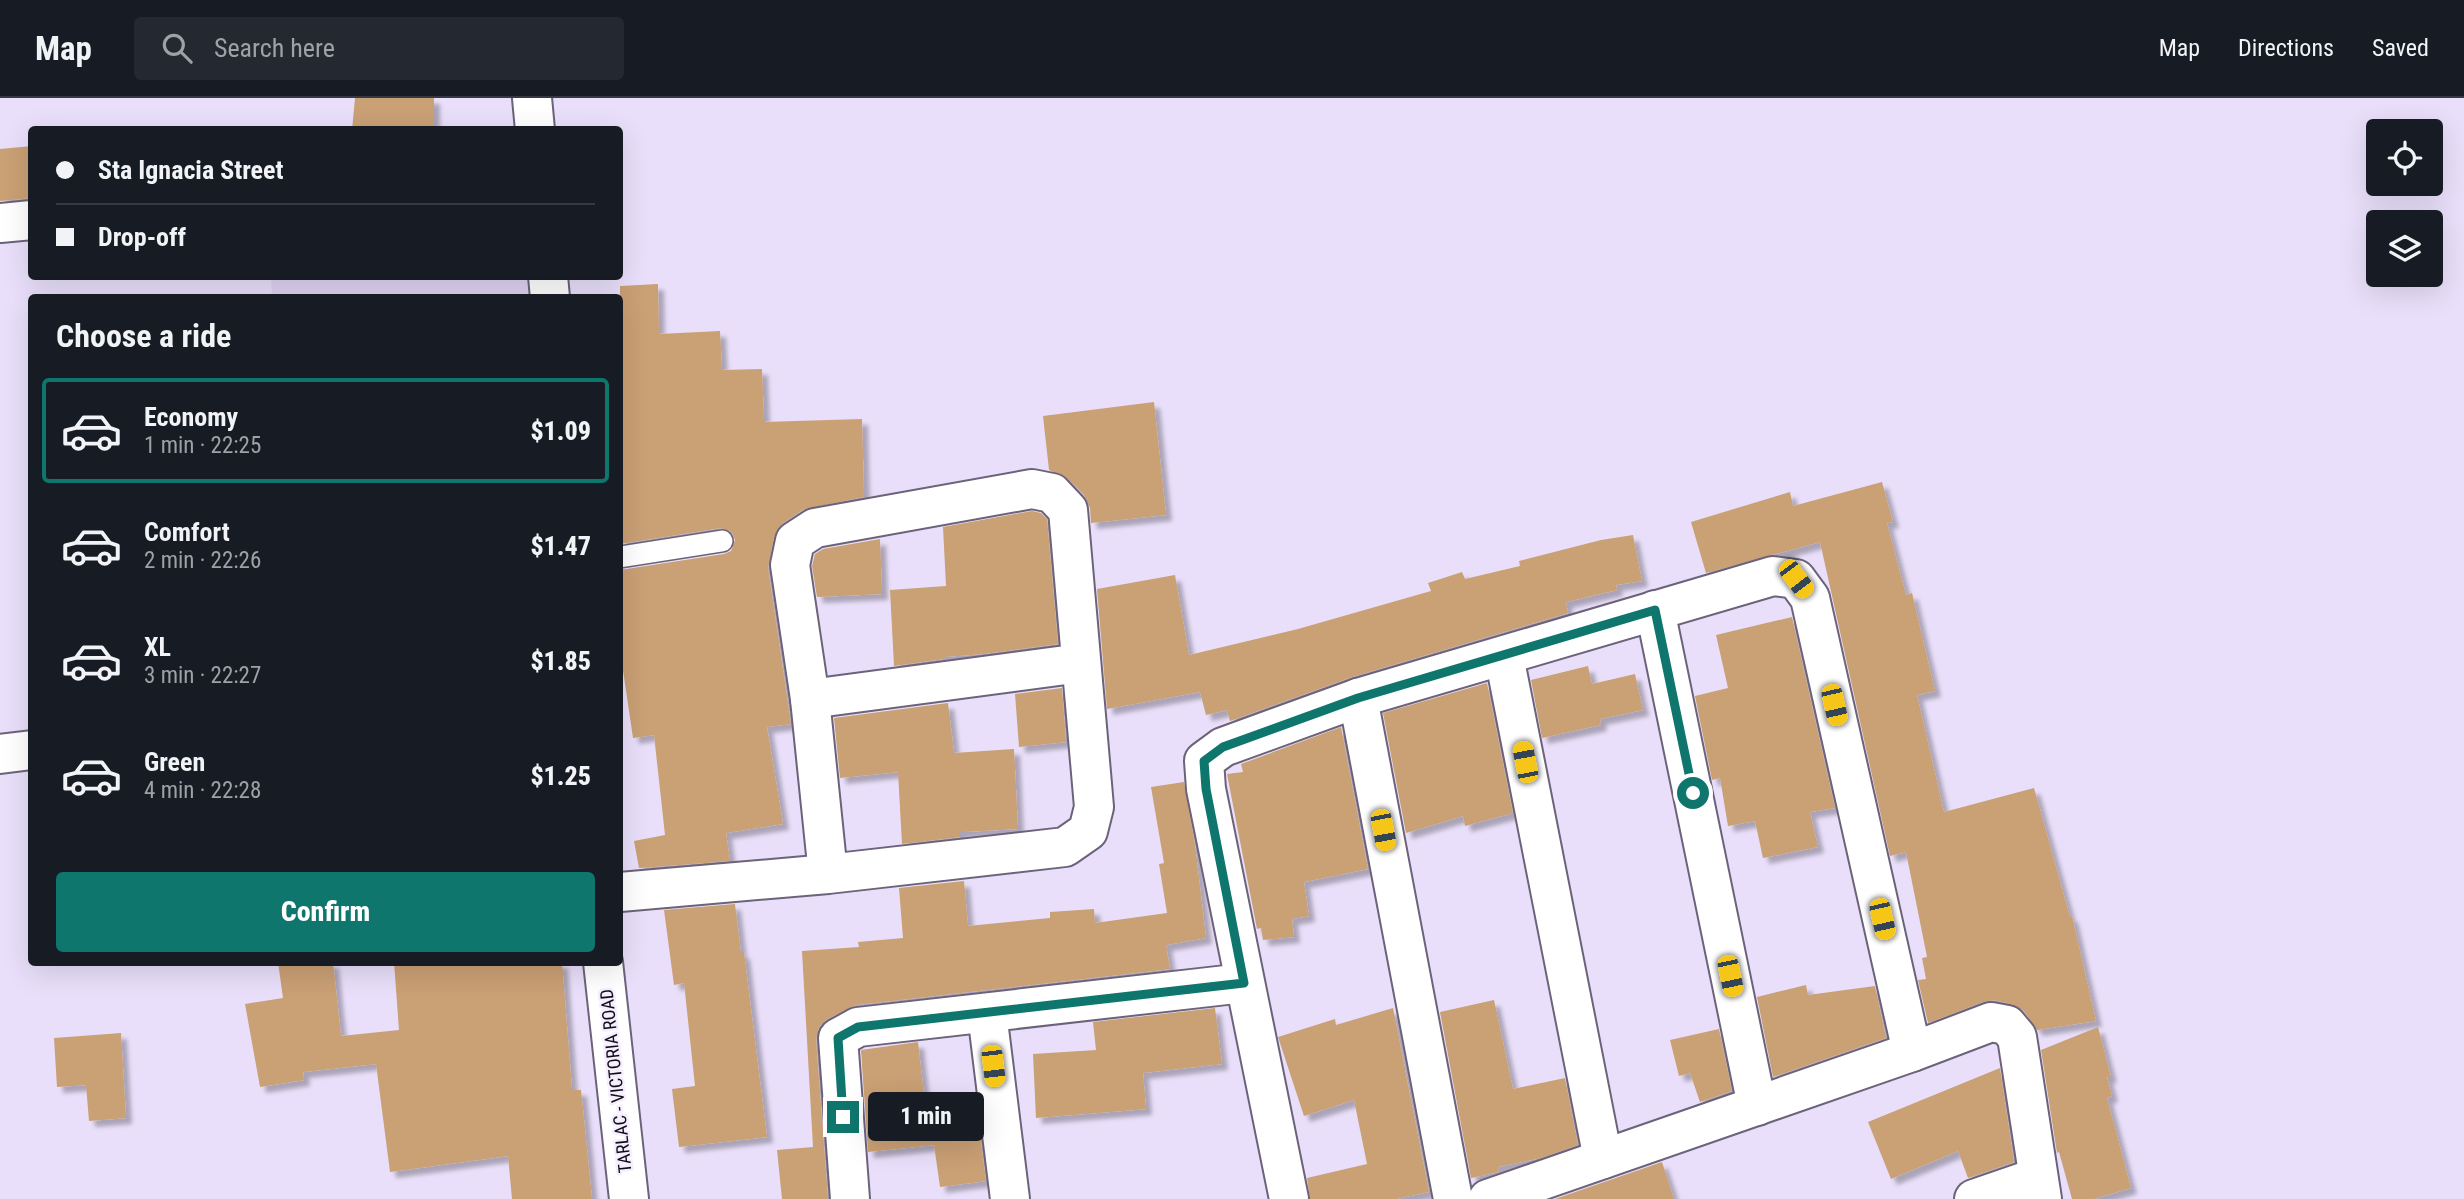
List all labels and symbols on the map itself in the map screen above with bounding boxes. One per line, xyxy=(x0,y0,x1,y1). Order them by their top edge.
car xyxy=(1775,556,1818,602)
car xyxy=(1820,682,1849,728)
car xyxy=(1511,739,1540,785)
route start xyxy=(1677,777,1709,809)
car xyxy=(1369,807,1398,853)
car xyxy=(1868,896,1897,942)
car xyxy=(1716,953,1745,999)
street label: TARLAC - VICTORIA ROAD xyxy=(595,988,636,1174)
car xyxy=(981,1044,1006,1088)
callout: 1 min xyxy=(868,1093,983,1142)
route end xyxy=(827,1101,859,1133)

